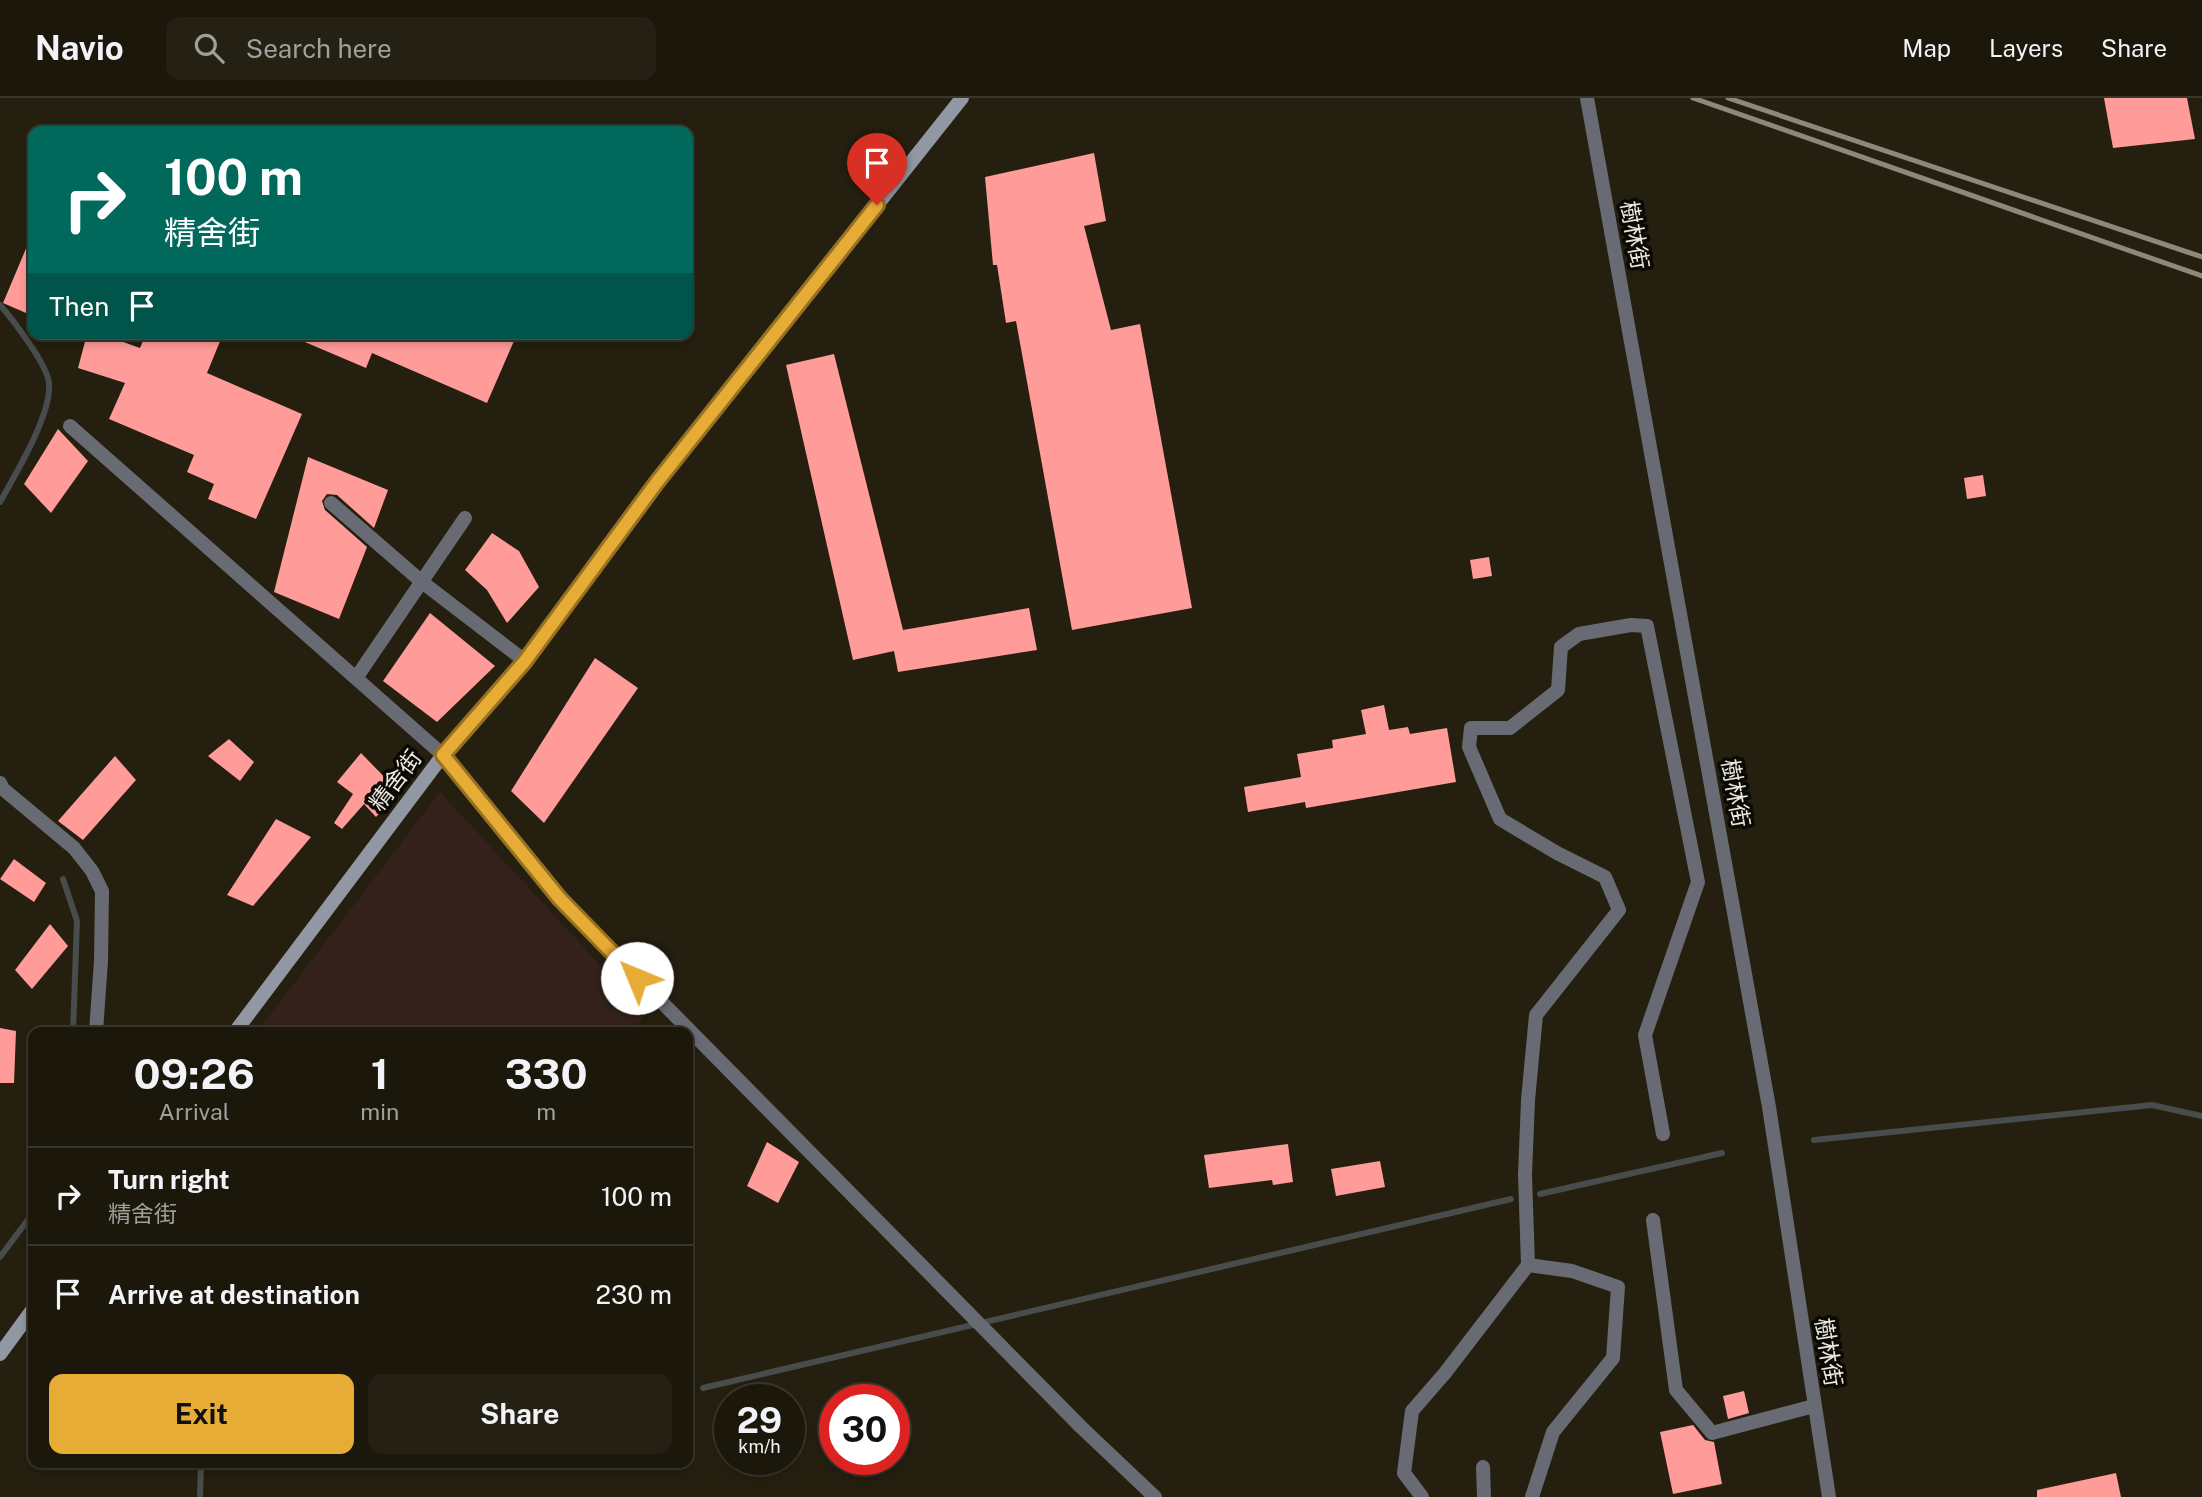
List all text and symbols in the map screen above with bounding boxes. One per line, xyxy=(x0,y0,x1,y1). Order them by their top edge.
search box xyxy=(166,17,656,80)
text: Navio xyxy=(35,29,124,67)
icon: search xyxy=(190,29,228,67)
text: Search here xyxy=(246,33,392,64)
text: Map xyxy=(1902,34,1951,62)
text: Layers xyxy=(1989,34,2063,62)
text: Share xyxy=(2101,34,2167,62)
pin xyxy=(847,133,907,205)
icon: arrive xyxy=(858,144,896,182)
text: 100 m xyxy=(164,148,303,206)
icon: right xyxy=(49,154,140,245)
street label: 樹林街 xyxy=(1616,199,1654,271)
text: 精舍街 xyxy=(164,214,260,251)
icon: arrive xyxy=(123,287,161,325)
text: Then xyxy=(49,291,109,322)
street label: 精舍街 xyxy=(363,744,427,816)
street label: 樹林街 xyxy=(1717,757,1755,829)
position arrow xyxy=(600,941,674,1015)
text: 09:26 xyxy=(134,1049,255,1098)
text: 1 xyxy=(371,1049,389,1098)
text: 330 xyxy=(505,1049,587,1098)
text: Arrival xyxy=(159,1098,230,1125)
text: min xyxy=(360,1098,399,1125)
text: m xyxy=(536,1098,556,1125)
text: Turn right xyxy=(108,1164,230,1195)
icon: right xyxy=(49,1177,87,1215)
text: 100 m xyxy=(601,1181,672,1212)
text: 精舍街 xyxy=(108,1200,177,1227)
icon: arrive xyxy=(49,1275,87,1313)
text: Arrive at destination xyxy=(108,1279,360,1310)
text: 230 m xyxy=(596,1279,672,1310)
street label: 樹林街 xyxy=(1810,1316,1848,1388)
button: Exit xyxy=(49,1374,354,1454)
button: Share xyxy=(368,1374,672,1454)
speed limit sign: 30 xyxy=(819,1384,910,1475)
text: 29 xyxy=(737,1400,782,1441)
text: km/h xyxy=(738,1436,781,1457)

